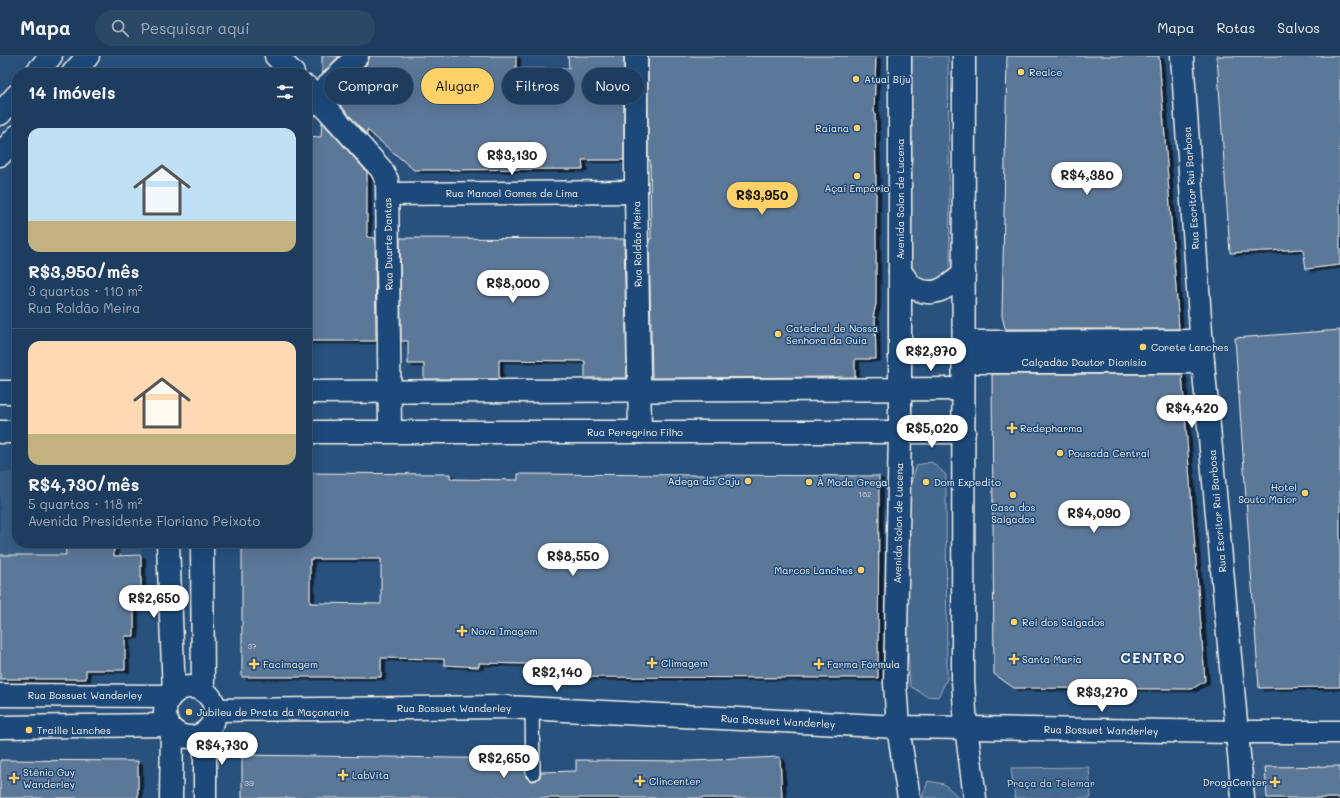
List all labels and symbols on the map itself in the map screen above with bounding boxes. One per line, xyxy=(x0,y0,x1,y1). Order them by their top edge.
place label: Realce xyxy=(1029,65,1062,79)
marker: Realce xyxy=(1016,67,1026,77)
place label: Atual Biju xyxy=(864,72,911,86)
marker: Atual Biju xyxy=(851,74,861,84)
place label: Raiana xyxy=(815,121,849,135)
marker: Raiana xyxy=(852,123,862,133)
street label: Rua Escritor Rui Barbosa xyxy=(1180,126,1202,250)
street label: Avenida Solon de Lucena xyxy=(893,139,907,259)
pin: R$3,130 xyxy=(475,142,549,176)
pin: R$4,380 xyxy=(1050,162,1124,196)
marker: Açaí Empório xyxy=(852,171,862,181)
place label: Açaí Empório xyxy=(825,181,889,195)
pin: R$3,950 xyxy=(725,182,799,216)
street label: Rua Manoel Gomes de Lima xyxy=(446,186,578,200)
street label: Rua Duarte Dantas xyxy=(380,197,396,291)
street label: Rua Roldão Meira xyxy=(629,201,645,287)
pin: R$8,000 xyxy=(476,270,550,304)
place label: Catedral de Nossa Senhora da Guia xyxy=(786,321,878,347)
marker: Catedral de Nossa Senhora da Guia xyxy=(773,329,783,339)
pin: R$2,970 xyxy=(894,338,968,372)
place label: Corete Lanches xyxy=(1151,340,1229,354)
marker: Corete Lanches xyxy=(1138,342,1148,352)
street label: Calçadão Doutor Dionísio xyxy=(1022,355,1147,369)
pin: R$4,420 xyxy=(1155,395,1229,429)
pin: R$5,020 xyxy=(895,415,969,449)
place label: Redepharma xyxy=(1020,421,1082,435)
marker: Redepharma xyxy=(1007,423,1017,433)
street label: Rua Peregrino Filho xyxy=(587,425,683,439)
place label: Pousada Central xyxy=(1068,446,1149,460)
marker: Pousada Central xyxy=(1055,448,1065,458)
street label: Rua Escritor Rui Barbosa xyxy=(1205,449,1229,573)
street label: Avenida Solon de Lucena xyxy=(890,462,906,584)
place label: Adega do Caju xyxy=(668,474,740,488)
place label: À Moda Grega xyxy=(817,475,887,489)
place label: Dom Expedito xyxy=(934,475,1001,489)
marker: Adega do Caju xyxy=(743,476,753,486)
marker: À Moda Grega xyxy=(804,477,814,487)
marker: Dom Expedito xyxy=(921,477,931,487)
place label: Hotel Souto Maior xyxy=(1238,480,1297,506)
marker: Hotel Souto Maior xyxy=(1300,488,1310,498)
house number: 182 xyxy=(859,489,871,499)
marker: Casa dos Salgados xyxy=(1008,490,1018,500)
place label: Casa dos Salgados xyxy=(991,500,1036,526)
pin: R$4,090 xyxy=(1057,500,1131,534)
pin: R$8,550 xyxy=(536,543,610,577)
place label: Marcos Lanches xyxy=(774,563,853,577)
marker: Marcos Lanches xyxy=(856,565,866,575)
pin: R$2,650 xyxy=(117,585,191,619)
place label: Rei dos Salgados xyxy=(1022,615,1105,629)
marker: Rei dos Salgados xyxy=(1009,617,1019,627)
place label: Nova Imagem xyxy=(471,624,538,638)
marker: Nova Imagem xyxy=(456,625,468,637)
house number: 37 xyxy=(247,641,257,651)
district label: CENTRO xyxy=(1120,648,1186,667)
place label: Santa Maria xyxy=(1022,652,1082,666)
marker: Santa Maria xyxy=(1009,654,1019,664)
place label: Climagem xyxy=(661,656,708,670)
place label: Facimagem xyxy=(263,657,318,671)
marker: Climagem xyxy=(646,657,658,669)
place label: Farma Fórmula xyxy=(827,657,900,671)
marker: Facimagem xyxy=(248,658,260,670)
pin: R$2,140 xyxy=(520,659,594,693)
marker: Farma Fórmula xyxy=(814,659,824,669)
pin: R$3,270 xyxy=(1065,679,1139,713)
street label: Rua Bossuet Wanderley xyxy=(28,688,142,702)
street label: Rua Bossuet Wanderley xyxy=(397,701,511,715)
place label: Jubileu de Prata da Maçonaria xyxy=(197,705,350,719)
marker: Jubileu de Prata da Maçonaria xyxy=(184,707,194,717)
street label: Rua Bossuet Wanderley xyxy=(720,711,836,731)
street label: Rua Bossuet Wanderley xyxy=(1044,722,1158,738)
place label: Traille Lanches xyxy=(37,723,111,737)
marker: Traille Lanches xyxy=(24,725,34,735)
pin: R$4,730 xyxy=(185,732,259,766)
pin: R$2,650 xyxy=(467,745,541,779)
place label: Stênio Guy Wanderley xyxy=(23,765,75,791)
place label: LabVita xyxy=(352,768,389,782)
marker: LabVita xyxy=(337,769,349,781)
marker: Stênio Guy Wanderley xyxy=(8,772,20,784)
place label: Clincenter xyxy=(649,774,700,788)
marker: Clincenter xyxy=(634,775,646,787)
place label: DrogaCenter xyxy=(1203,775,1267,789)
park label: Praça da Telemar xyxy=(1007,776,1095,790)
marker: DrogaCenter xyxy=(1270,777,1280,787)
house number: 39 xyxy=(244,778,254,788)

